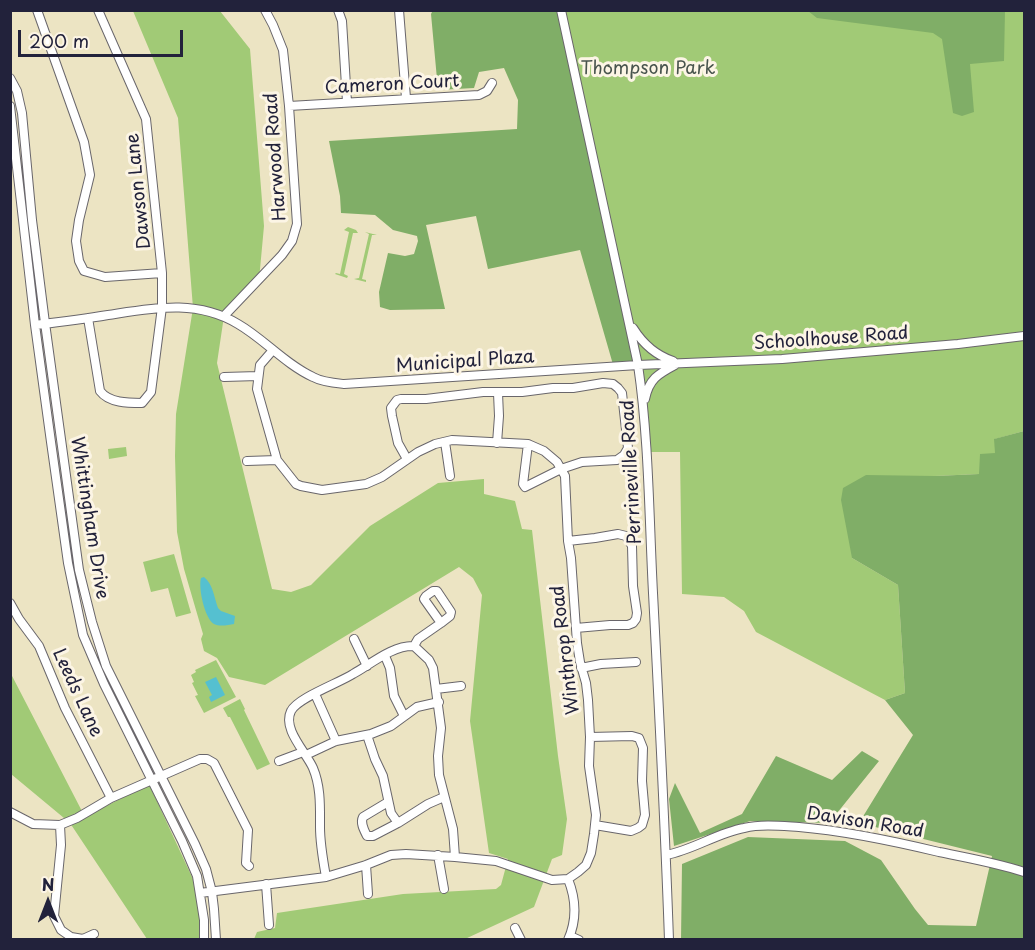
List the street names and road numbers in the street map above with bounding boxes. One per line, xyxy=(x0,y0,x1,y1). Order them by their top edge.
street label: Cameron Court xyxy=(324,71,460,99)
street label: Harwood Road xyxy=(261,92,291,222)
street label: Dawson Lane xyxy=(122,132,156,250)
street label: Schoolhouse Road xyxy=(753,323,909,355)
street label: Municipal Plaza xyxy=(395,346,535,378)
street label: Perrineville Road xyxy=(617,399,647,545)
street label: Whittingham Drive xyxy=(65,435,113,601)
street label: Winthrop Road xyxy=(547,584,585,716)
street label: Leeds Lane xyxy=(47,645,107,741)
street label: Davison Road xyxy=(805,803,925,843)

